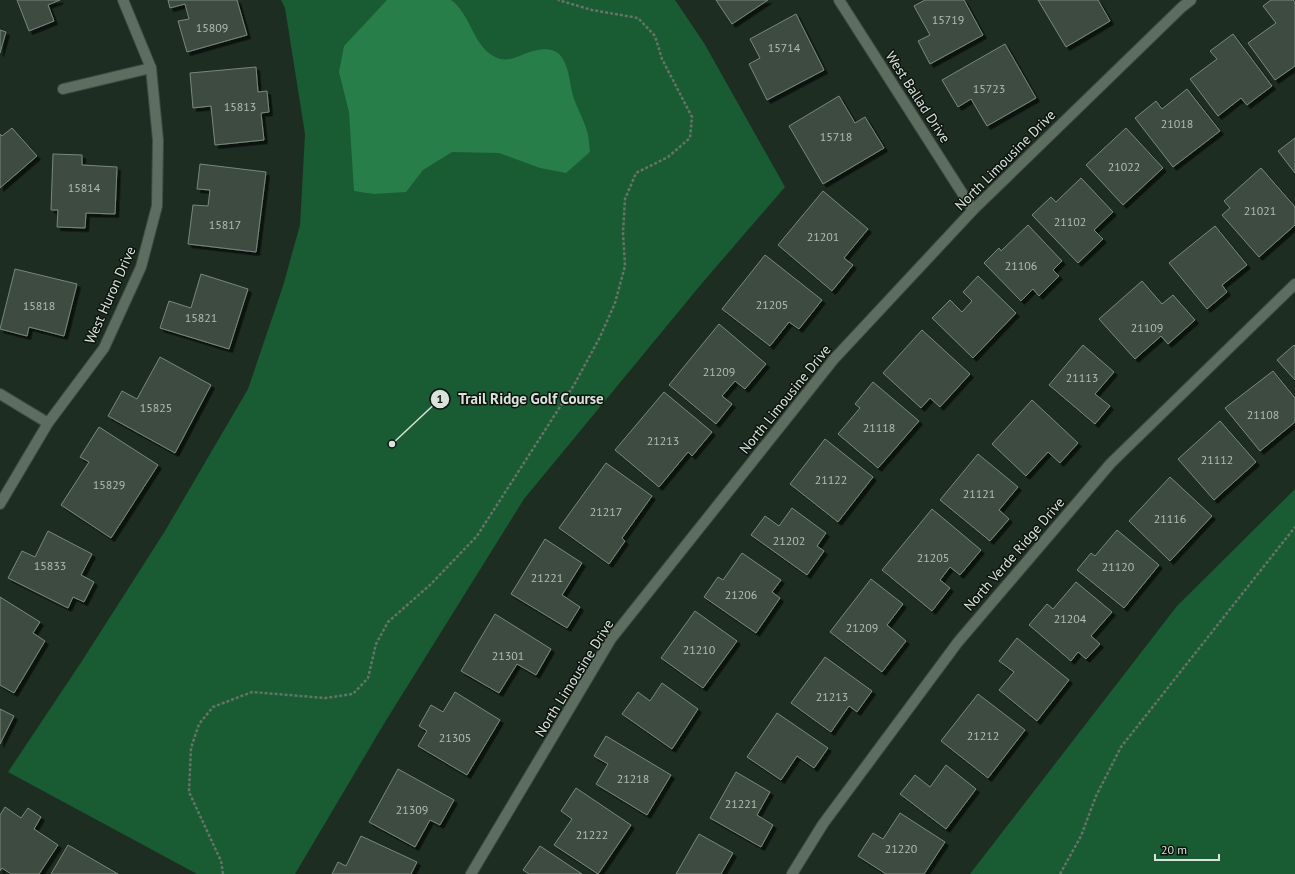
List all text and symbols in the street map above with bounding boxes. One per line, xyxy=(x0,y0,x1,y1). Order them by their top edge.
house number: 15719 xyxy=(932,12,964,27)
house number: 15809 xyxy=(196,20,228,35)
house number: 15714 xyxy=(768,40,801,55)
street label: West Ballad Drive xyxy=(882,48,954,146)
house number: 15723 xyxy=(973,81,1005,96)
house number: 15813 xyxy=(224,99,256,114)
street label: North Limousine Drive xyxy=(951,106,1059,214)
house number: 21018 xyxy=(1161,116,1193,131)
house number: 15718 xyxy=(820,129,852,144)
house number: 21022 xyxy=(1108,159,1140,174)
house number: 15814 xyxy=(68,180,101,195)
house number: 21021 xyxy=(1244,203,1276,218)
house number: 21102 xyxy=(1054,214,1086,229)
house number: 15817 xyxy=(209,217,241,232)
house number: 21201 xyxy=(807,229,839,244)
street label: West Huron Drive xyxy=(81,244,139,346)
house number: 21106 xyxy=(1005,258,1037,273)
house number: 21205 xyxy=(756,297,788,312)
house number: 15818 xyxy=(23,298,55,313)
house number: 15821 xyxy=(185,310,217,325)
house number: 21109 xyxy=(1131,320,1163,335)
street label: North Limousine Drive xyxy=(735,341,835,457)
house number: 21209 xyxy=(703,364,735,379)
house number: 21113 xyxy=(1066,370,1098,385)
callout: Trail Ridge Golf Course xyxy=(430,385,612,412)
text: Trail Ridge Golf Course xyxy=(458,389,604,408)
text: 1 xyxy=(437,391,443,406)
house number: 15825 xyxy=(140,400,172,415)
house number: 21108 xyxy=(1247,407,1279,422)
house number: 21118 xyxy=(863,420,895,435)
house number: 21213 xyxy=(647,433,679,448)
house number: 21112 xyxy=(1201,452,1233,467)
house number: 21122 xyxy=(815,472,847,487)
house number: 15829 xyxy=(93,477,125,492)
house number: 21121 xyxy=(963,486,995,501)
street label: North Verde Ridge Drive xyxy=(960,494,1068,614)
house number: 21217 xyxy=(590,504,622,519)
house number: 21116 xyxy=(1154,511,1186,526)
house number: 21202 xyxy=(773,533,805,548)
house number: 21205 xyxy=(917,550,949,565)
house number: 15833 xyxy=(34,558,66,573)
house number: 21120 xyxy=(1102,559,1135,574)
house number: 21221 xyxy=(531,570,563,585)
house number: 21206 xyxy=(725,587,757,602)
house number: 21204 xyxy=(1054,611,1087,626)
street label: North Limousine Drive xyxy=(531,616,617,740)
house number: 21209 xyxy=(846,620,878,635)
house number: 21210 xyxy=(683,642,716,657)
house number: 21301 xyxy=(492,648,524,663)
house number: 21213 xyxy=(816,689,848,704)
house number: 21212 xyxy=(967,728,999,743)
house number: 21305 xyxy=(439,730,471,745)
house number: 21218 xyxy=(617,771,649,786)
house number: 21221 xyxy=(725,796,757,811)
house number: 21309 xyxy=(396,802,428,817)
house number: 21222 xyxy=(576,827,608,842)
scale bar xyxy=(1155,836,1219,862)
house number: 21220 xyxy=(885,841,918,856)
text: 20 m xyxy=(1161,842,1187,857)

